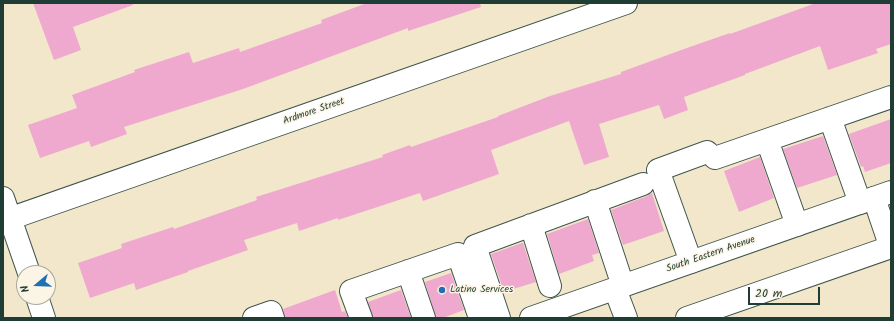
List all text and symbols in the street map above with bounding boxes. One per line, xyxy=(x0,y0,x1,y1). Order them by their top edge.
street label: Ardmore Street xyxy=(282,96,346,128)
street label: South Eastern Avenue xyxy=(665,234,757,276)
north arrow xyxy=(16,265,56,305)
scale bar xyxy=(750,279,822,305)
text: N xyxy=(16,282,35,295)
place label: Latino Services xyxy=(450,284,513,296)
text: 20 m xyxy=(755,284,782,303)
marker: Latino Services xyxy=(437,285,447,295)

